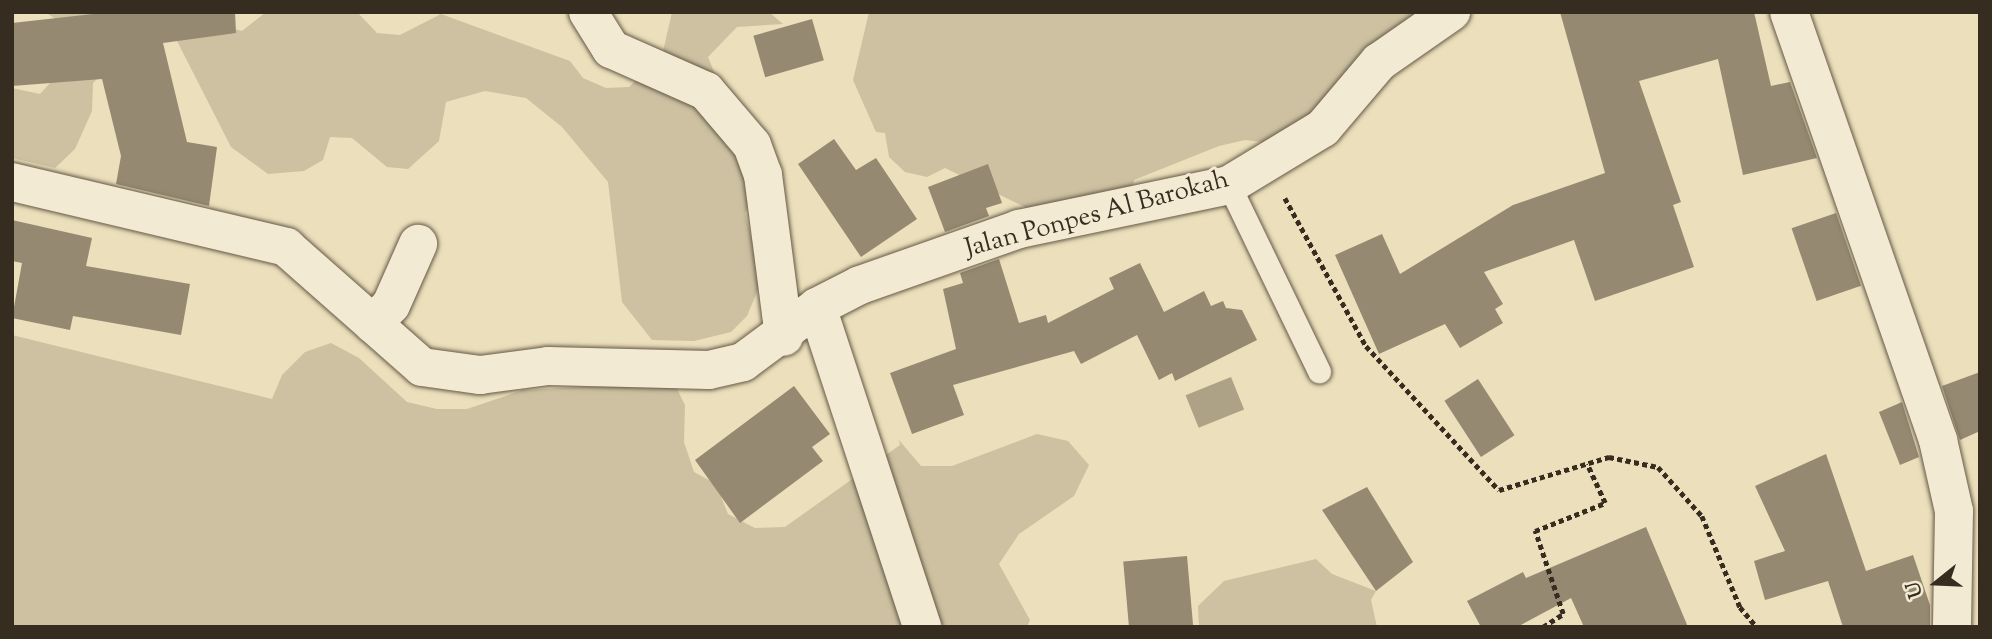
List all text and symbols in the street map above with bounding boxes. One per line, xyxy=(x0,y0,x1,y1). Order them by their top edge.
street label: Jalan Ponpes Al Barokah xyxy=(962,165,1232,265)
north arrow xyxy=(1901,548,1971,618)
text: U xyxy=(1900,578,1931,601)

